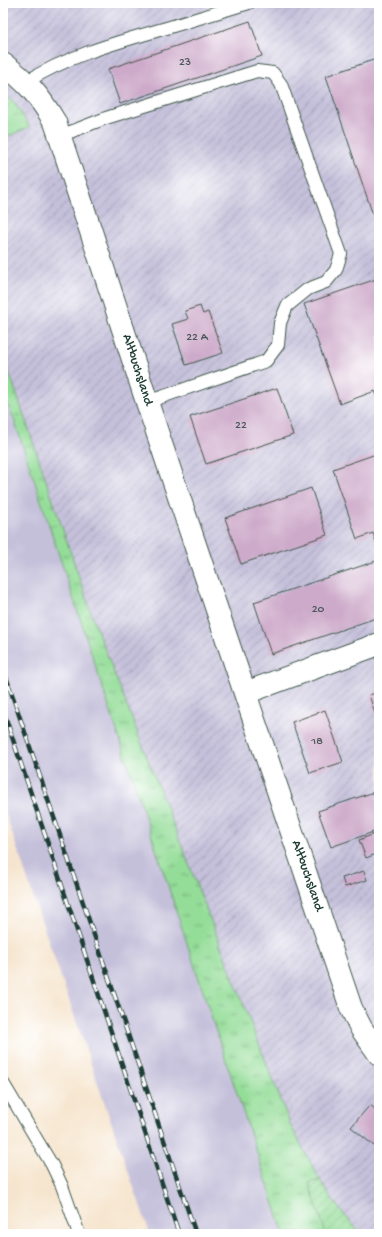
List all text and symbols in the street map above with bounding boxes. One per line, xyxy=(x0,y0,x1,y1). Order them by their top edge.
house number: 23 xyxy=(179,56,191,70)
house number: 22 A xyxy=(186,331,209,345)
street label: Altbuchsland xyxy=(117,332,157,410)
house number: 22 xyxy=(235,419,247,433)
house number: 20 xyxy=(312,603,325,617)
house number: 18 xyxy=(310,735,323,749)
street label: Altbuchsland xyxy=(287,838,328,916)

